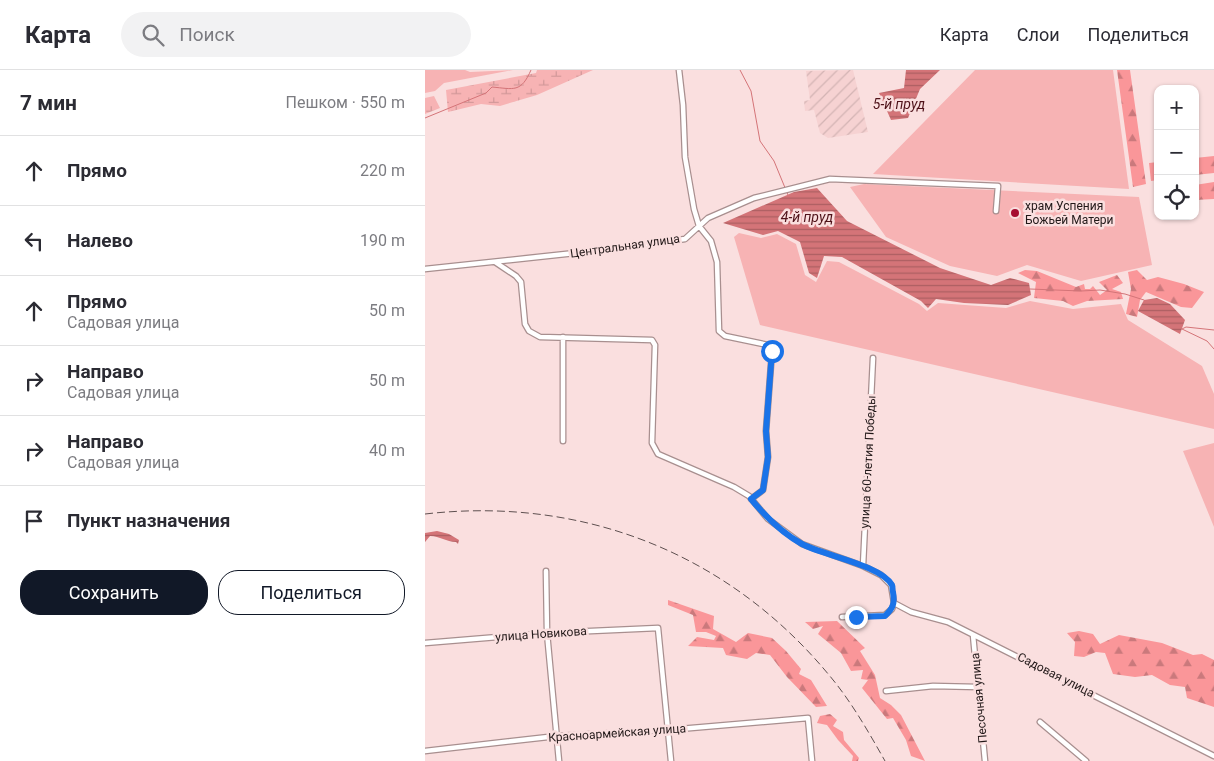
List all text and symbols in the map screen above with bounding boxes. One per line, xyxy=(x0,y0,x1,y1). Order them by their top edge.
search box xyxy=(121,12,471,57)
text: Карта xyxy=(25,21,91,49)
icon: search xyxy=(139,21,167,49)
text: Поиск xyxy=(179,23,235,46)
text: Карта xyxy=(940,24,989,45)
text: Слои xyxy=(1017,24,1060,45)
text: Поделиться xyxy=(1088,24,1189,45)
map controls xyxy=(1154,85,1199,220)
button: + xyxy=(1154,85,1199,130)
text: 7 мин xyxy=(20,91,77,115)
text: Пешком · 550 m xyxy=(286,93,405,112)
water label: 5-й пруд xyxy=(873,96,925,112)
button: − xyxy=(1154,130,1199,175)
icon: ahead xyxy=(20,157,48,185)
text: Прямо xyxy=(67,159,127,182)
text: 220 m xyxy=(360,161,405,180)
button: locate xyxy=(1154,175,1199,220)
place label: храм Успения Божьей Матери xyxy=(1025,199,1114,227)
marker: храм Успения Божьей Матери xyxy=(1009,207,1021,219)
water label: 4-й пруд xyxy=(781,209,833,225)
icon: left xyxy=(20,227,48,255)
text: Налево xyxy=(67,229,133,252)
text: 190 m xyxy=(360,231,405,250)
street label: Центральная улица xyxy=(569,231,681,261)
text: Прямо xyxy=(67,290,127,313)
icon: ahead xyxy=(20,297,48,325)
text: 50 m xyxy=(369,301,405,320)
text: Садовая улица xyxy=(67,313,179,332)
route start xyxy=(761,340,784,363)
text: Направо xyxy=(67,360,144,383)
icon: right xyxy=(20,367,48,395)
text: 50 m xyxy=(369,371,405,390)
text: Садовая улица xyxy=(67,383,179,402)
street label: улица 60-летия Победы xyxy=(858,395,878,529)
text: Направо xyxy=(67,430,144,453)
icon: right xyxy=(20,437,48,465)
text: 40 m xyxy=(369,441,405,460)
text: Садовая улица xyxy=(67,453,179,472)
icon: arrive xyxy=(20,507,48,535)
text: Пункт назначения xyxy=(67,509,230,532)
button: Сохранить xyxy=(20,570,208,615)
button: Поделиться xyxy=(218,570,405,615)
route end xyxy=(845,606,868,629)
street label: улица Новикова xyxy=(495,624,587,644)
street label: Садовая улица xyxy=(1015,650,1097,700)
street label: Песочная улица xyxy=(968,652,990,744)
street label: Красноармейская улица xyxy=(548,721,686,745)

